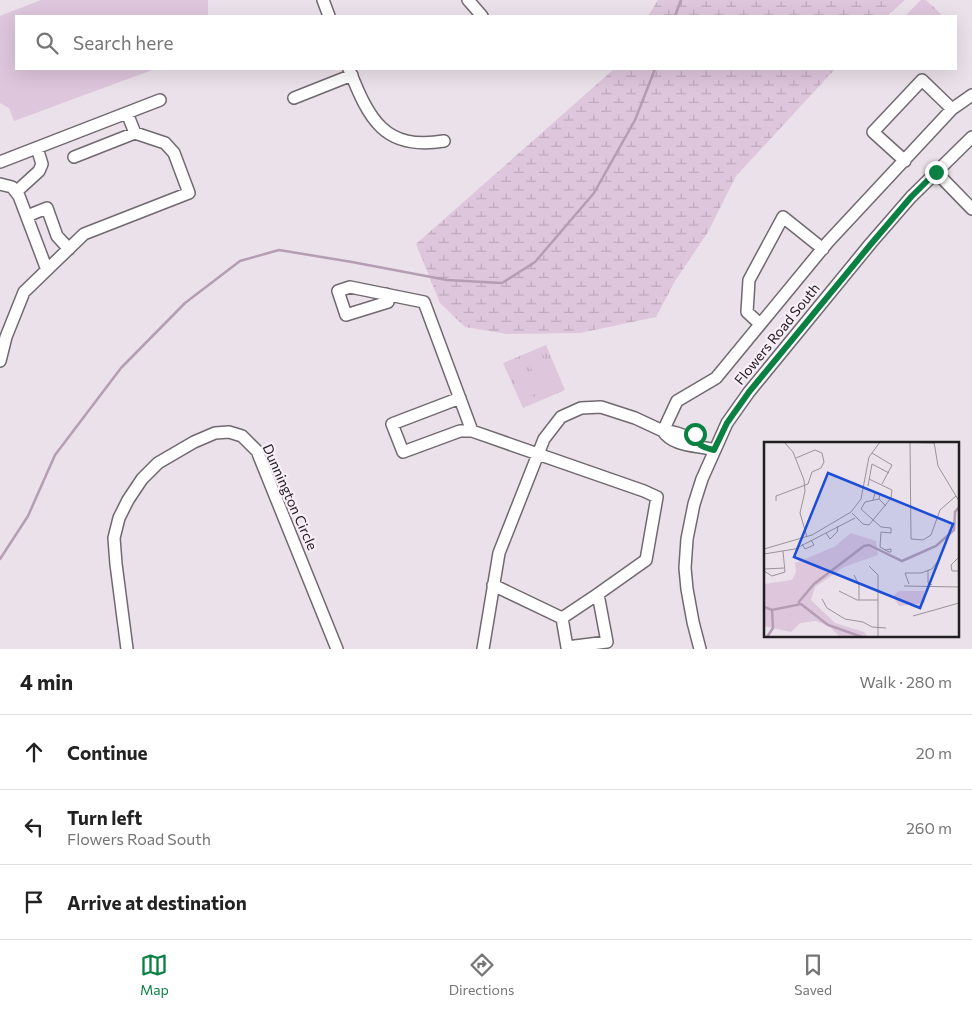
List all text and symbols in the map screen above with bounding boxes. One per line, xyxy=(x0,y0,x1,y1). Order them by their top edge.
search box xyxy=(15,15,957,70)
icon: search xyxy=(33,29,61,57)
text: Search here xyxy=(73,31,173,54)
route end xyxy=(925,161,948,184)
street label: Flowers Road South xyxy=(730,279,823,388)
route start xyxy=(684,423,707,446)
street label: Dunnington Circle xyxy=(259,441,322,553)
inset map xyxy=(764,442,960,636)
text: 4 min xyxy=(20,669,73,694)
text: Walk · 280 m xyxy=(860,672,952,691)
icon: ahead xyxy=(20,738,48,766)
text: Continue xyxy=(67,741,147,764)
text: 20 m xyxy=(916,743,952,762)
text: Turn left xyxy=(67,806,142,829)
icon: left xyxy=(20,813,48,841)
text: 260 m xyxy=(906,818,952,837)
text: Flowers Road South xyxy=(67,829,211,848)
icon: arrive xyxy=(20,888,48,916)
text: Arrive at destination xyxy=(67,891,247,914)
tab: Map xyxy=(140,951,169,998)
tab: Directions xyxy=(449,951,514,998)
tab: Saved xyxy=(794,951,832,998)

